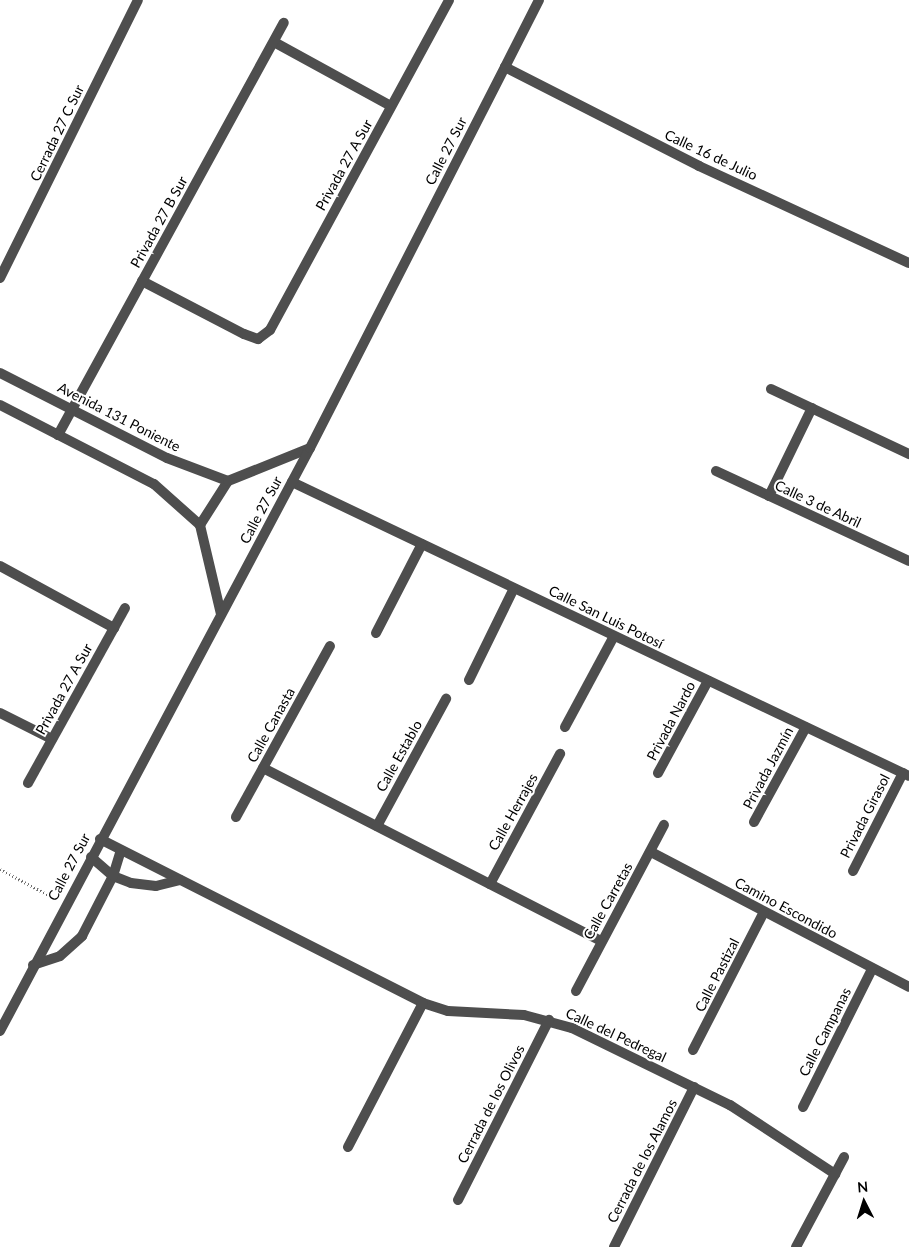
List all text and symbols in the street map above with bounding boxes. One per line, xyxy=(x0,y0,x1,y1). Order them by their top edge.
street label: Cerrada 27 C Sur xyxy=(26,82,88,184)
street label: Calle 27 Sur xyxy=(422,114,470,188)
street label: Privada 27 A Sur xyxy=(312,116,376,214)
street label: Calle 16 de Julio xyxy=(662,126,760,184)
street label: Privada 27 B Sur xyxy=(127,173,191,271)
street label: Avenida 131 Poniente xyxy=(55,379,183,455)
street label: Calle 27 Sur xyxy=(236,473,286,547)
street label: Calle 3 de Abril xyxy=(772,477,864,531)
street label: Calle San Luis Potosí xyxy=(546,582,666,652)
street label: Privada 27 A Sur xyxy=(32,640,96,738)
street label: Privada Nardo xyxy=(643,679,699,763)
street label: Calle Canasta xyxy=(244,685,298,765)
street label: Calle Establo xyxy=(373,717,425,795)
street label: Privada Jazmín xyxy=(739,724,797,812)
street label: Calle Herrajes xyxy=(485,770,541,854)
street label: Privada Girasol xyxy=(837,771,893,861)
street label: Calle 27 Sur xyxy=(44,830,94,904)
street label: Calle Carretas xyxy=(580,860,636,942)
street label: Camino Escondido xyxy=(732,874,840,942)
street label: Calle Pastizal xyxy=(691,935,743,1015)
street label: Calle Campanas xyxy=(795,985,855,1079)
street label: Calle del Pedregal xyxy=(563,1004,669,1066)
street label: Cerrada de los Olivos xyxy=(454,1042,528,1166)
street label: Cerrada de los Alamos xyxy=(603,1096,681,1226)
north arrow xyxy=(839,1177,889,1227)
text: N xyxy=(857,1178,869,1195)

